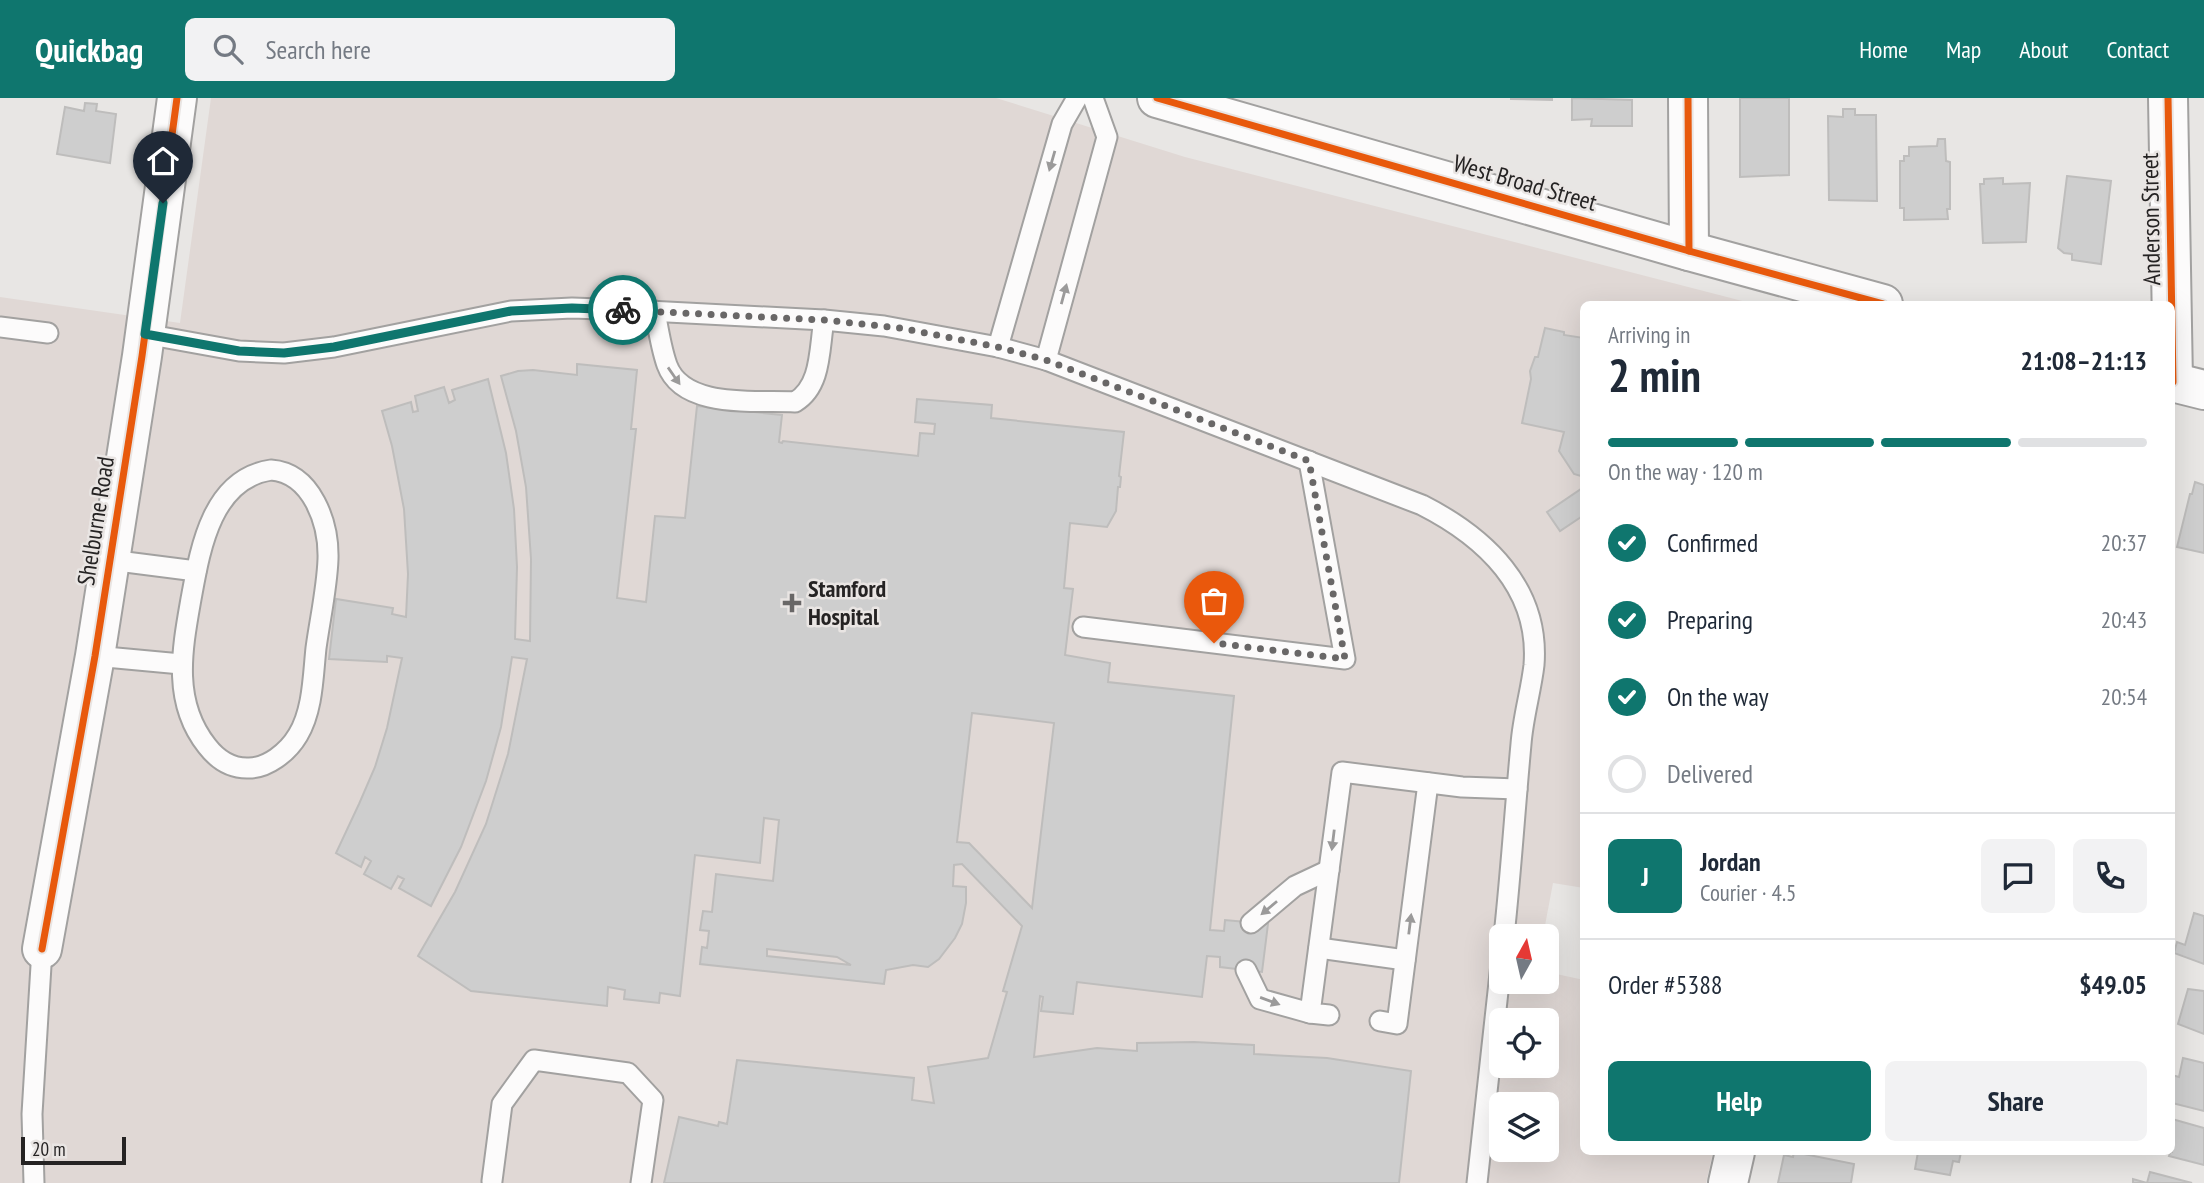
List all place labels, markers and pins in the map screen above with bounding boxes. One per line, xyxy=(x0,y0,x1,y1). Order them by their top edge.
pin xyxy=(133,131,193,203)
pin xyxy=(1184,571,1244,643)
place label: Stamford Hospital xyxy=(808,573,886,632)
marker: Stamford Hospital xyxy=(782,593,802,613)

